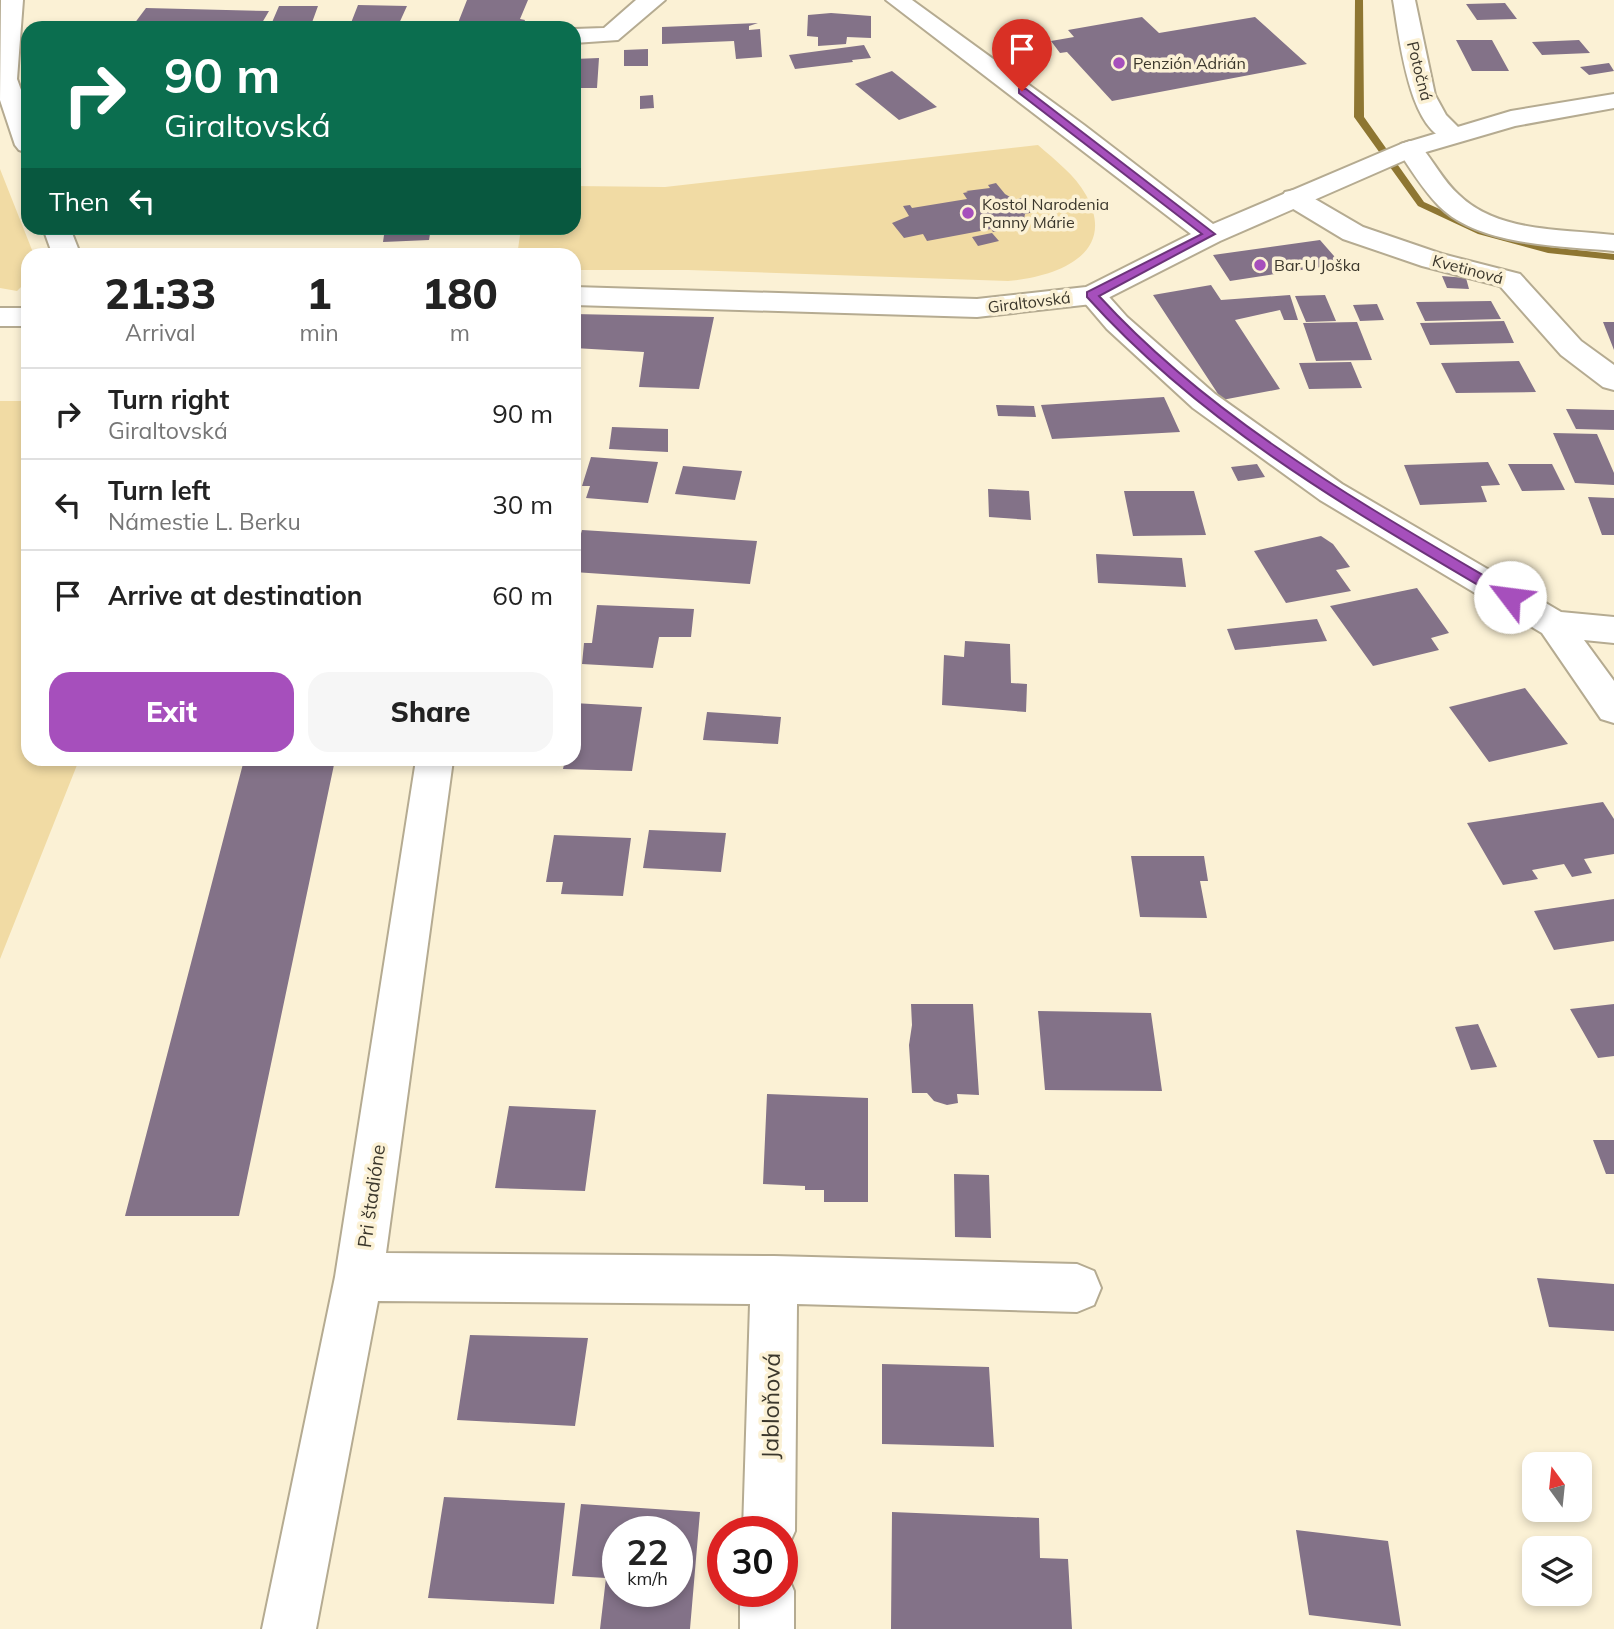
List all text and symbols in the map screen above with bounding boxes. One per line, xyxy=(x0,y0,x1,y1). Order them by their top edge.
pin xyxy=(992,19,1052,91)
icon: arrive xyxy=(1003,30,1041,68)
street label: Potočná xyxy=(1403,39,1437,103)
text: 90 m xyxy=(164,44,280,105)
icon: right xyxy=(49,49,140,140)
place label: Penzión Adrián xyxy=(1133,53,1246,73)
marker: Penzión Adrián xyxy=(1111,55,1127,71)
text: Giraltovská xyxy=(164,105,331,145)
icon: left xyxy=(123,182,161,220)
text: Then xyxy=(49,185,109,218)
place label: Kostol Narodenia Panny Márie xyxy=(982,194,1109,232)
marker: Kostol Narodenia Panny Márie xyxy=(960,205,976,221)
street label: Kvetinová xyxy=(1430,250,1506,288)
place label: Bar U Joška xyxy=(1274,255,1360,275)
marker: Bar U Joška xyxy=(1252,257,1268,273)
text: 21:33 xyxy=(104,267,216,320)
text: 1 xyxy=(306,267,332,320)
text: 180 xyxy=(422,267,498,320)
street label: Giraltovská xyxy=(986,287,1072,317)
text: Arrival xyxy=(125,318,195,347)
text: min xyxy=(299,318,339,347)
text: m xyxy=(450,318,470,347)
text: Turn right xyxy=(108,383,229,416)
icon: right xyxy=(49,395,87,433)
text: 90 m xyxy=(492,397,553,430)
text: Giraltovská xyxy=(108,416,228,445)
text: Turn left xyxy=(108,474,210,507)
icon: left xyxy=(49,486,87,524)
text: 30 m xyxy=(492,488,553,521)
text: Námestie L. Berku xyxy=(108,507,301,536)
position arrow xyxy=(1473,560,1547,634)
icon: arrive xyxy=(49,577,87,615)
text: Arrive at destination xyxy=(108,579,363,612)
text: 60 m xyxy=(492,579,553,612)
button: Exit xyxy=(49,672,294,752)
button: Share xyxy=(308,672,553,752)
street label: Pri štadióne xyxy=(352,1143,390,1249)
street label: Jabloňová xyxy=(755,1353,786,1459)
north arrow xyxy=(1522,1452,1592,1522)
map controls xyxy=(1522,1452,1592,1606)
speed limit sign: 30 xyxy=(707,1516,798,1607)
text: 22 xyxy=(626,1530,669,1574)
button: layers xyxy=(1522,1536,1592,1606)
text: km/h xyxy=(627,1567,668,1590)

